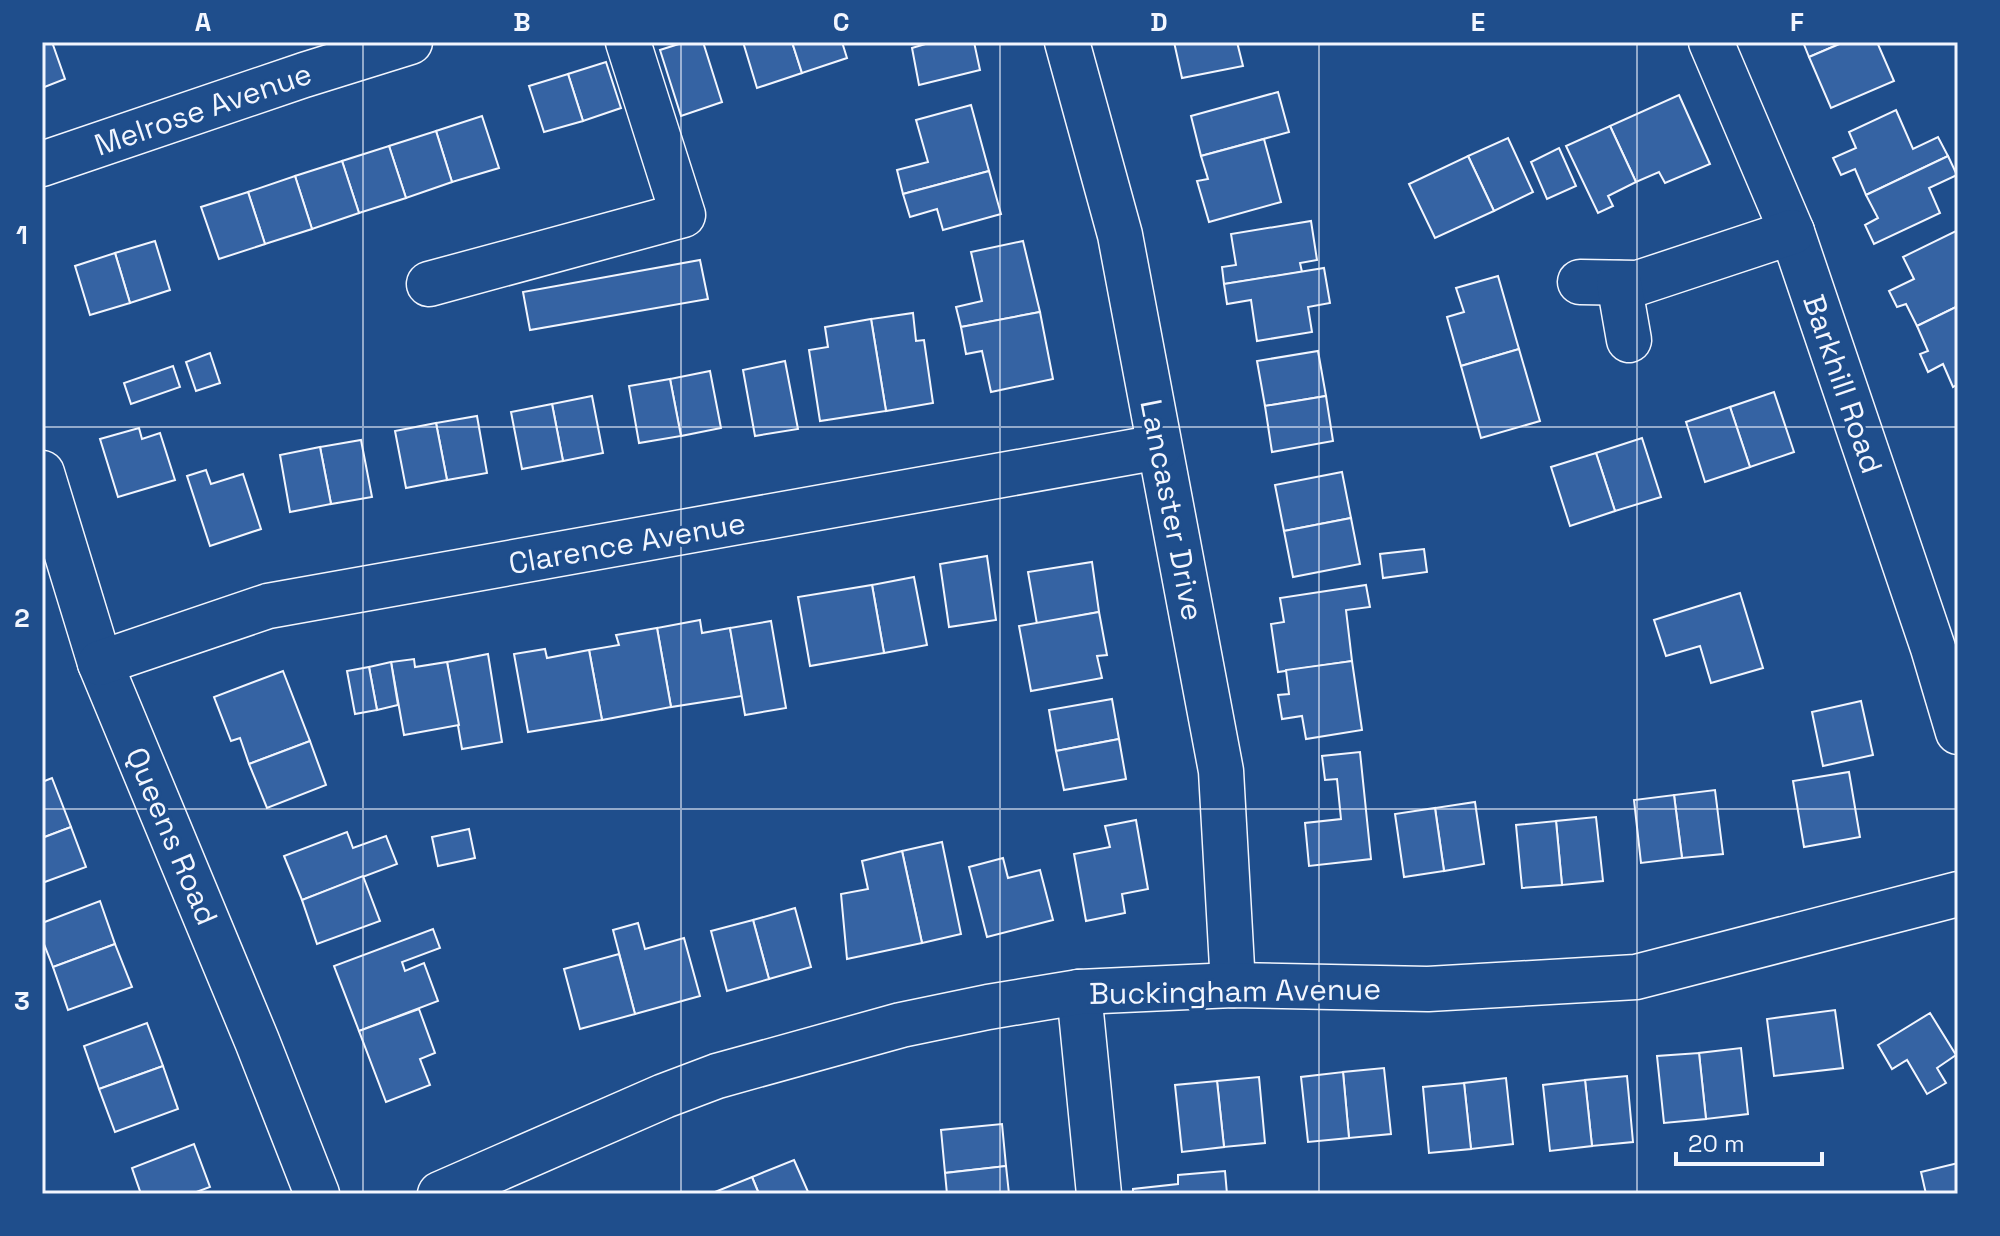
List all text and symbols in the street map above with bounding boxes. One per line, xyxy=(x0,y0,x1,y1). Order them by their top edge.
text: A xyxy=(195,5,212,39)
text: B xyxy=(513,5,531,39)
text: C xyxy=(833,5,849,39)
text: D xyxy=(1150,5,1168,39)
text: E xyxy=(1471,5,1485,39)
text: F xyxy=(1790,5,1804,39)
street label: Melrose Avenue xyxy=(89,54,317,164)
text: 1 xyxy=(16,218,28,252)
street label: Barkhill Road xyxy=(1794,290,1892,478)
street label: Lancaster Drive xyxy=(1131,396,1213,624)
street label: Clarence Avenue xyxy=(506,503,748,583)
text: 2 xyxy=(14,601,30,635)
street label: Queens Road xyxy=(117,741,227,931)
street label: Buckingham Avenue xyxy=(1089,969,1381,1013)
text: 3 xyxy=(14,984,30,1018)
scale bar xyxy=(1676,1116,1822,1166)
text: 20 m xyxy=(1688,1128,1745,1159)

